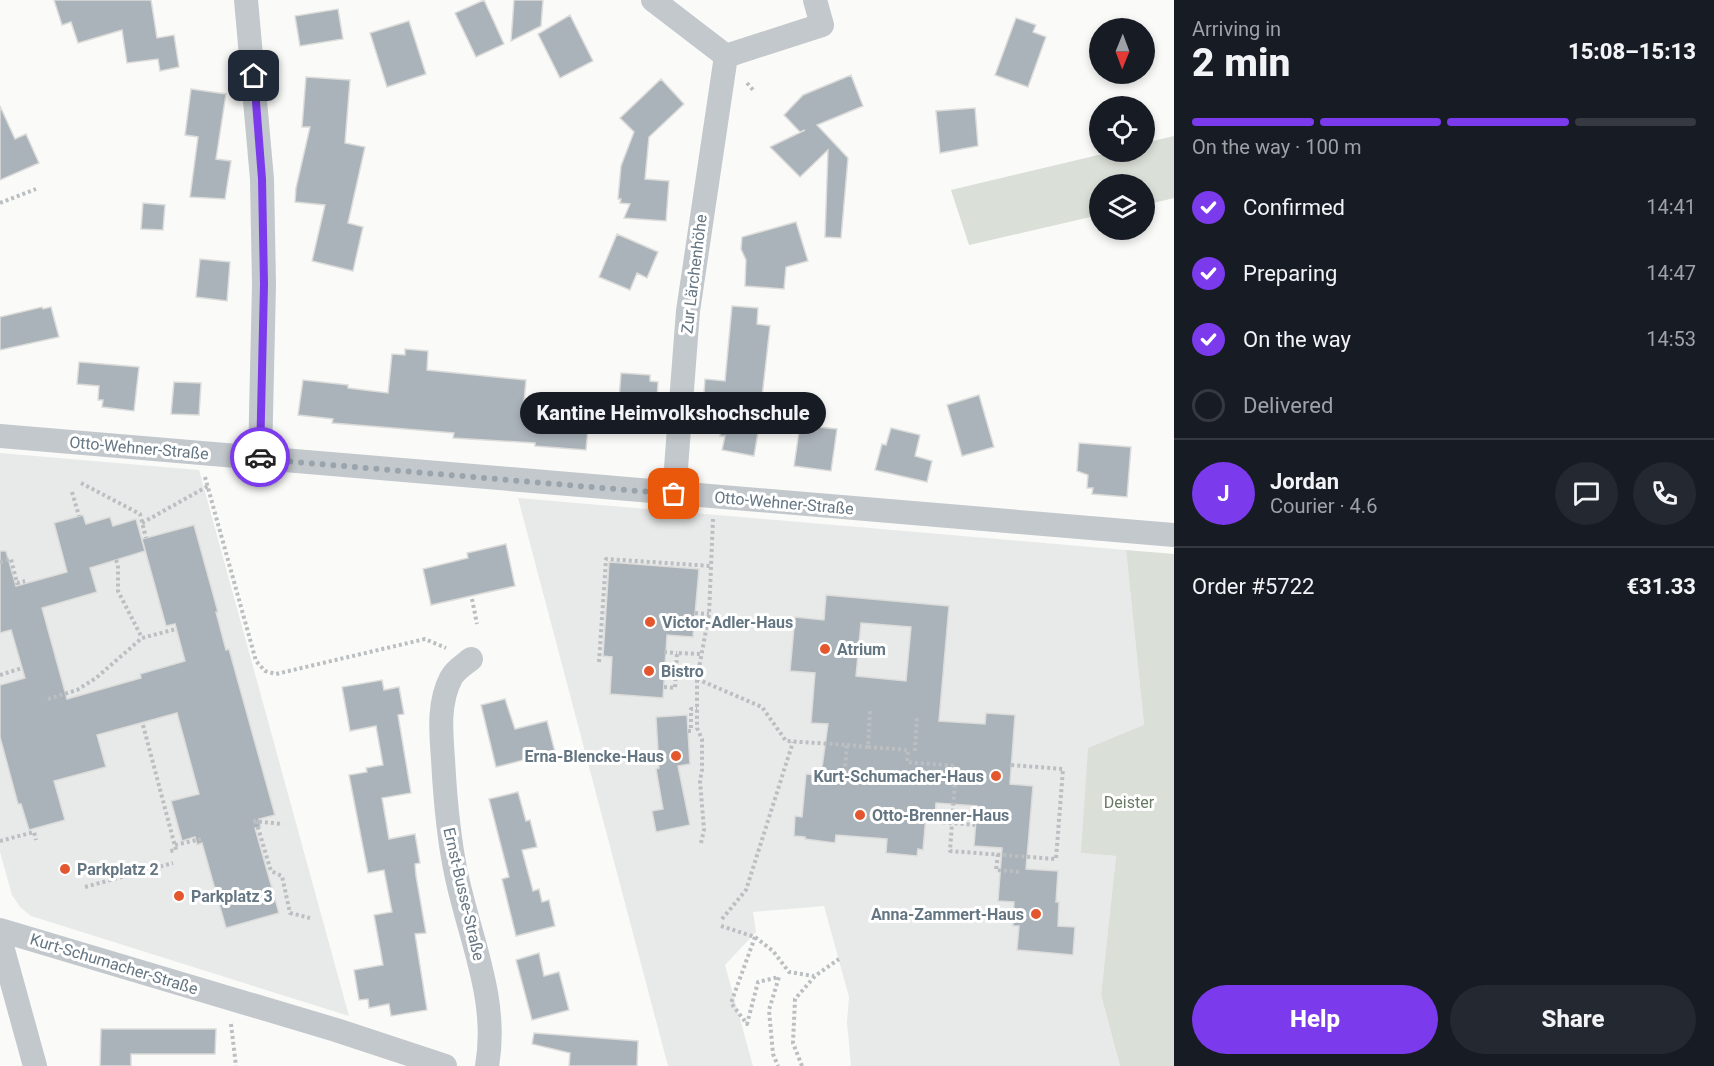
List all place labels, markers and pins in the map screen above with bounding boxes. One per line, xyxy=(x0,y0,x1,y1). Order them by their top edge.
pin xyxy=(228,50,279,101)
callout: Kantine Heimvolkshochschule xyxy=(521,392,827,434)
pin xyxy=(648,468,699,519)
place label: Victor-Adler-Haus xyxy=(662,613,793,632)
marker: Victor-Adler-Haus xyxy=(643,615,657,629)
place label: Atrium xyxy=(837,640,886,659)
marker: Atrium xyxy=(818,642,832,656)
place label: Bistro xyxy=(661,662,704,681)
marker: Bistro xyxy=(642,664,656,678)
place label: Erna-Blencke-Haus xyxy=(525,747,664,766)
marker: Erna-Blencke-Haus xyxy=(669,749,683,763)
place label: Kurt-Schumacher-Haus xyxy=(813,767,984,786)
marker: Kurt-Schumacher-Haus xyxy=(989,769,1003,783)
place label: Otto-Brenner-Haus xyxy=(872,806,1009,825)
marker: Otto-Brenner-Haus xyxy=(853,808,867,822)
place label: Parkplatz 2 xyxy=(77,860,159,879)
marker: Parkplatz 2 xyxy=(58,862,72,876)
place label: Parkplatz 3 xyxy=(191,887,273,906)
marker: Parkplatz 3 xyxy=(172,889,186,903)
place label: Anna-Zammert-Haus xyxy=(871,905,1024,924)
marker: Anna-Zammert-Haus xyxy=(1029,907,1043,921)

